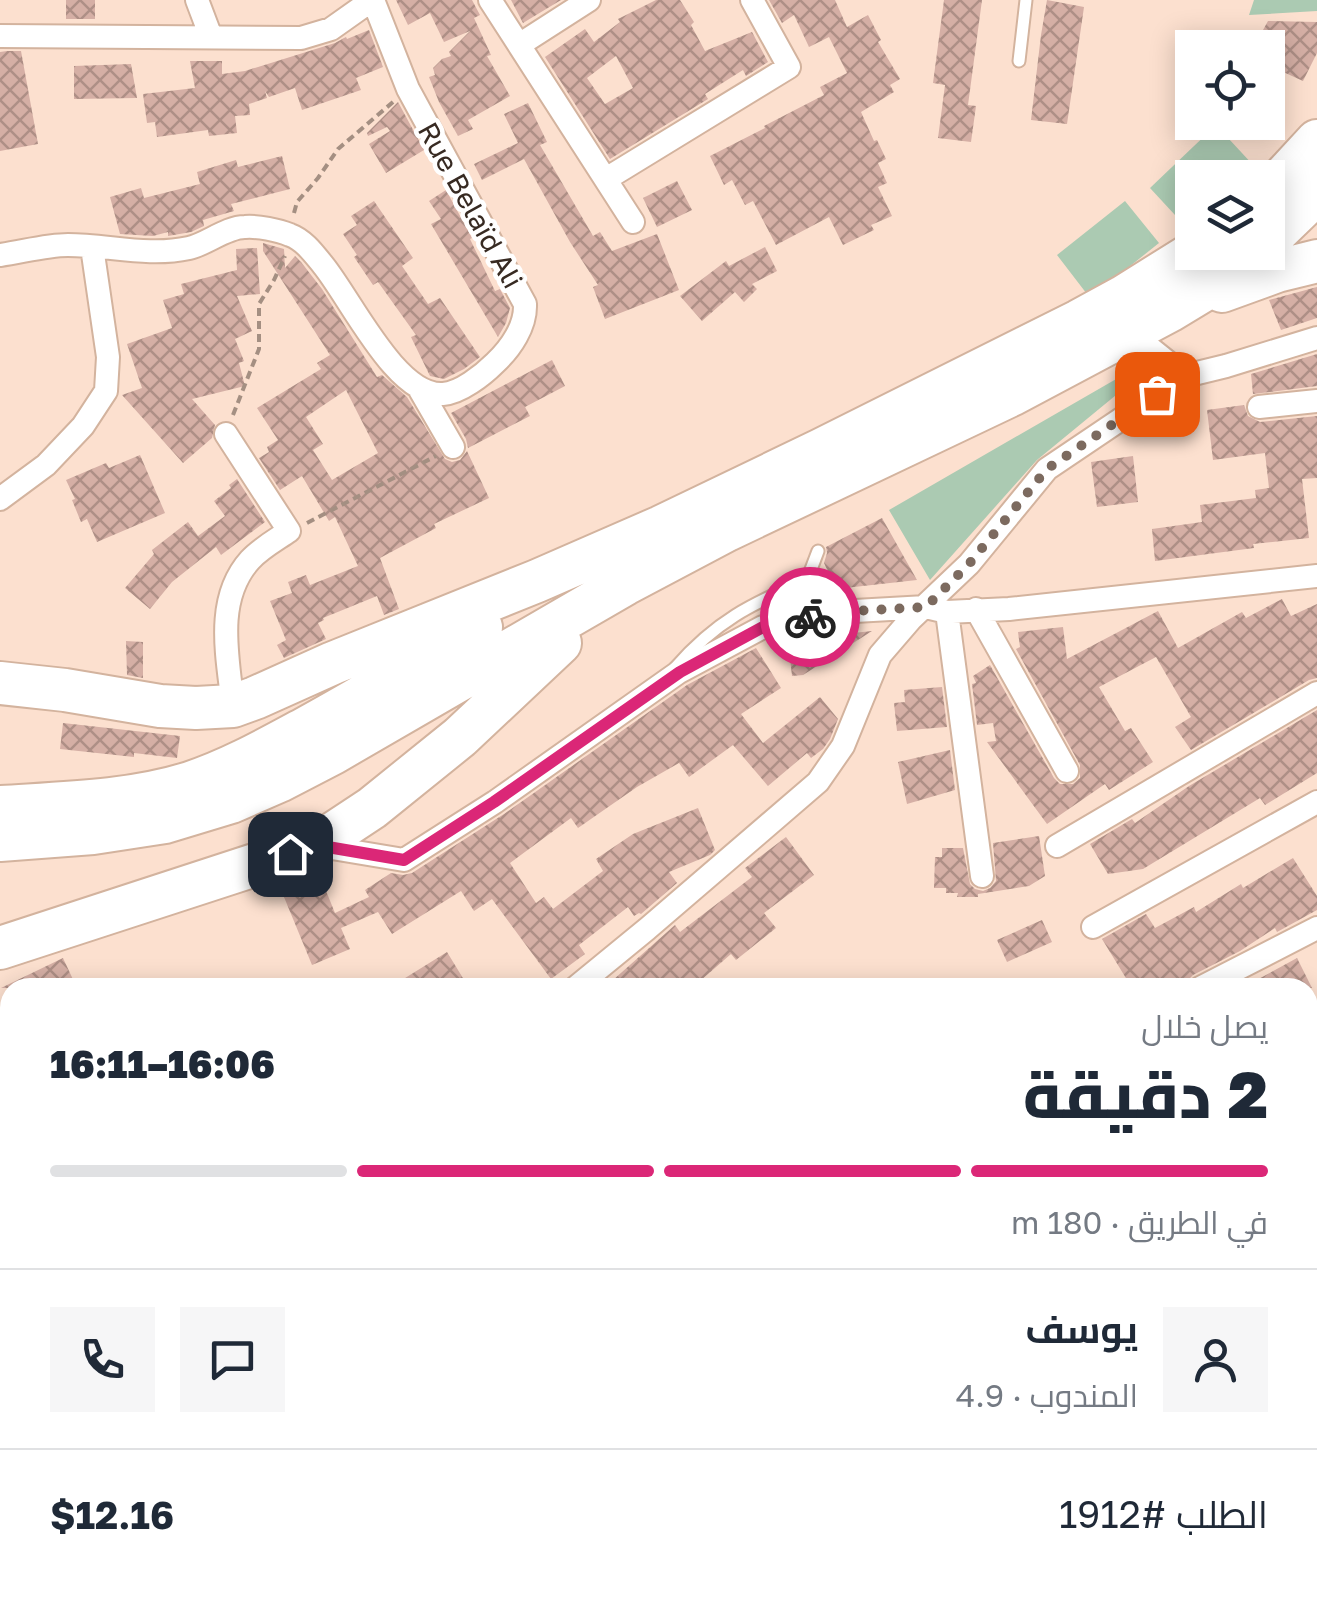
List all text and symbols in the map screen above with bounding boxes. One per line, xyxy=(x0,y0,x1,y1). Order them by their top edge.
map controls xyxy=(1175,30,1285,270)
button: locate xyxy=(1175,30,1285,140)
street label: Rue Belaïd Ali xyxy=(412,116,530,294)
button: layers xyxy=(1175,160,1285,270)
pin xyxy=(1115,352,1200,437)
icon: bag xyxy=(1130,367,1185,422)
courier xyxy=(760,567,860,667)
icon: bike xyxy=(783,590,838,645)
pin xyxy=(248,812,333,897)
icon: home xyxy=(263,827,318,882)
text: يصل خلال xyxy=(1141,1007,1268,1045)
text: 16:06–16:11 xyxy=(50,1041,275,1086)
text: 2 دقيقة xyxy=(1023,1054,1268,1132)
text: في الطريق · 180 m xyxy=(1011,1203,1268,1241)
text: يوسف xyxy=(1025,1306,1138,1351)
button: phone xyxy=(50,1307,155,1412)
button: chat xyxy=(180,1307,285,1412)
button: person xyxy=(1163,1307,1268,1412)
text: المندوب · 4.9 xyxy=(956,1376,1138,1414)
text: الطلب #1912 xyxy=(1059,1491,1268,1536)
text: $12.16 xyxy=(50,1492,174,1537)

